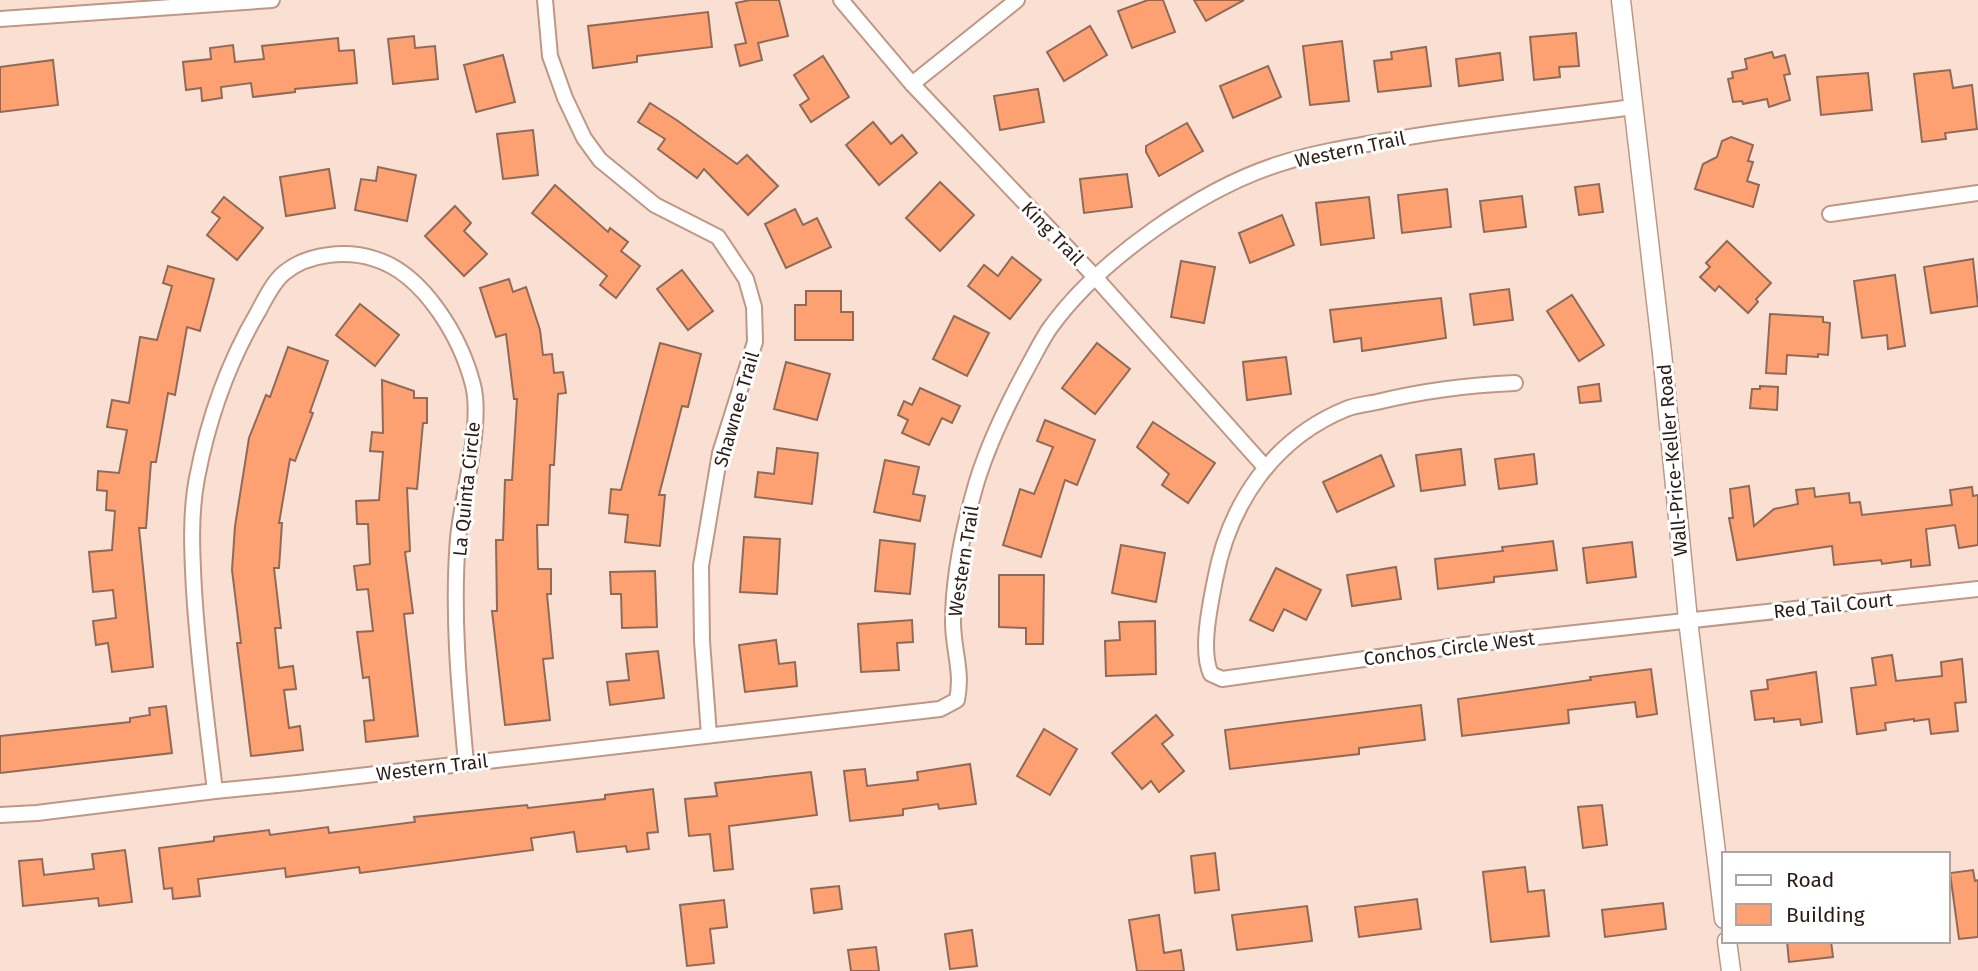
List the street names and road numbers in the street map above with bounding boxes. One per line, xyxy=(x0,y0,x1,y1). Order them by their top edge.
street label: Western Trail xyxy=(1293,126,1408,172)
street label: King Trail xyxy=(1017,197,1089,270)
street label: Shawnee Trail xyxy=(709,348,764,470)
street label: Wall-Price-Keller Road xyxy=(1653,363,1692,557)
street label: La Quinta Circle xyxy=(448,421,485,557)
street label: Western Trail xyxy=(943,503,984,618)
street label: Red Tail Court xyxy=(1772,588,1894,623)
street label: Conchos Circle West xyxy=(1362,627,1536,670)
street label: Western Trail xyxy=(375,749,490,786)

